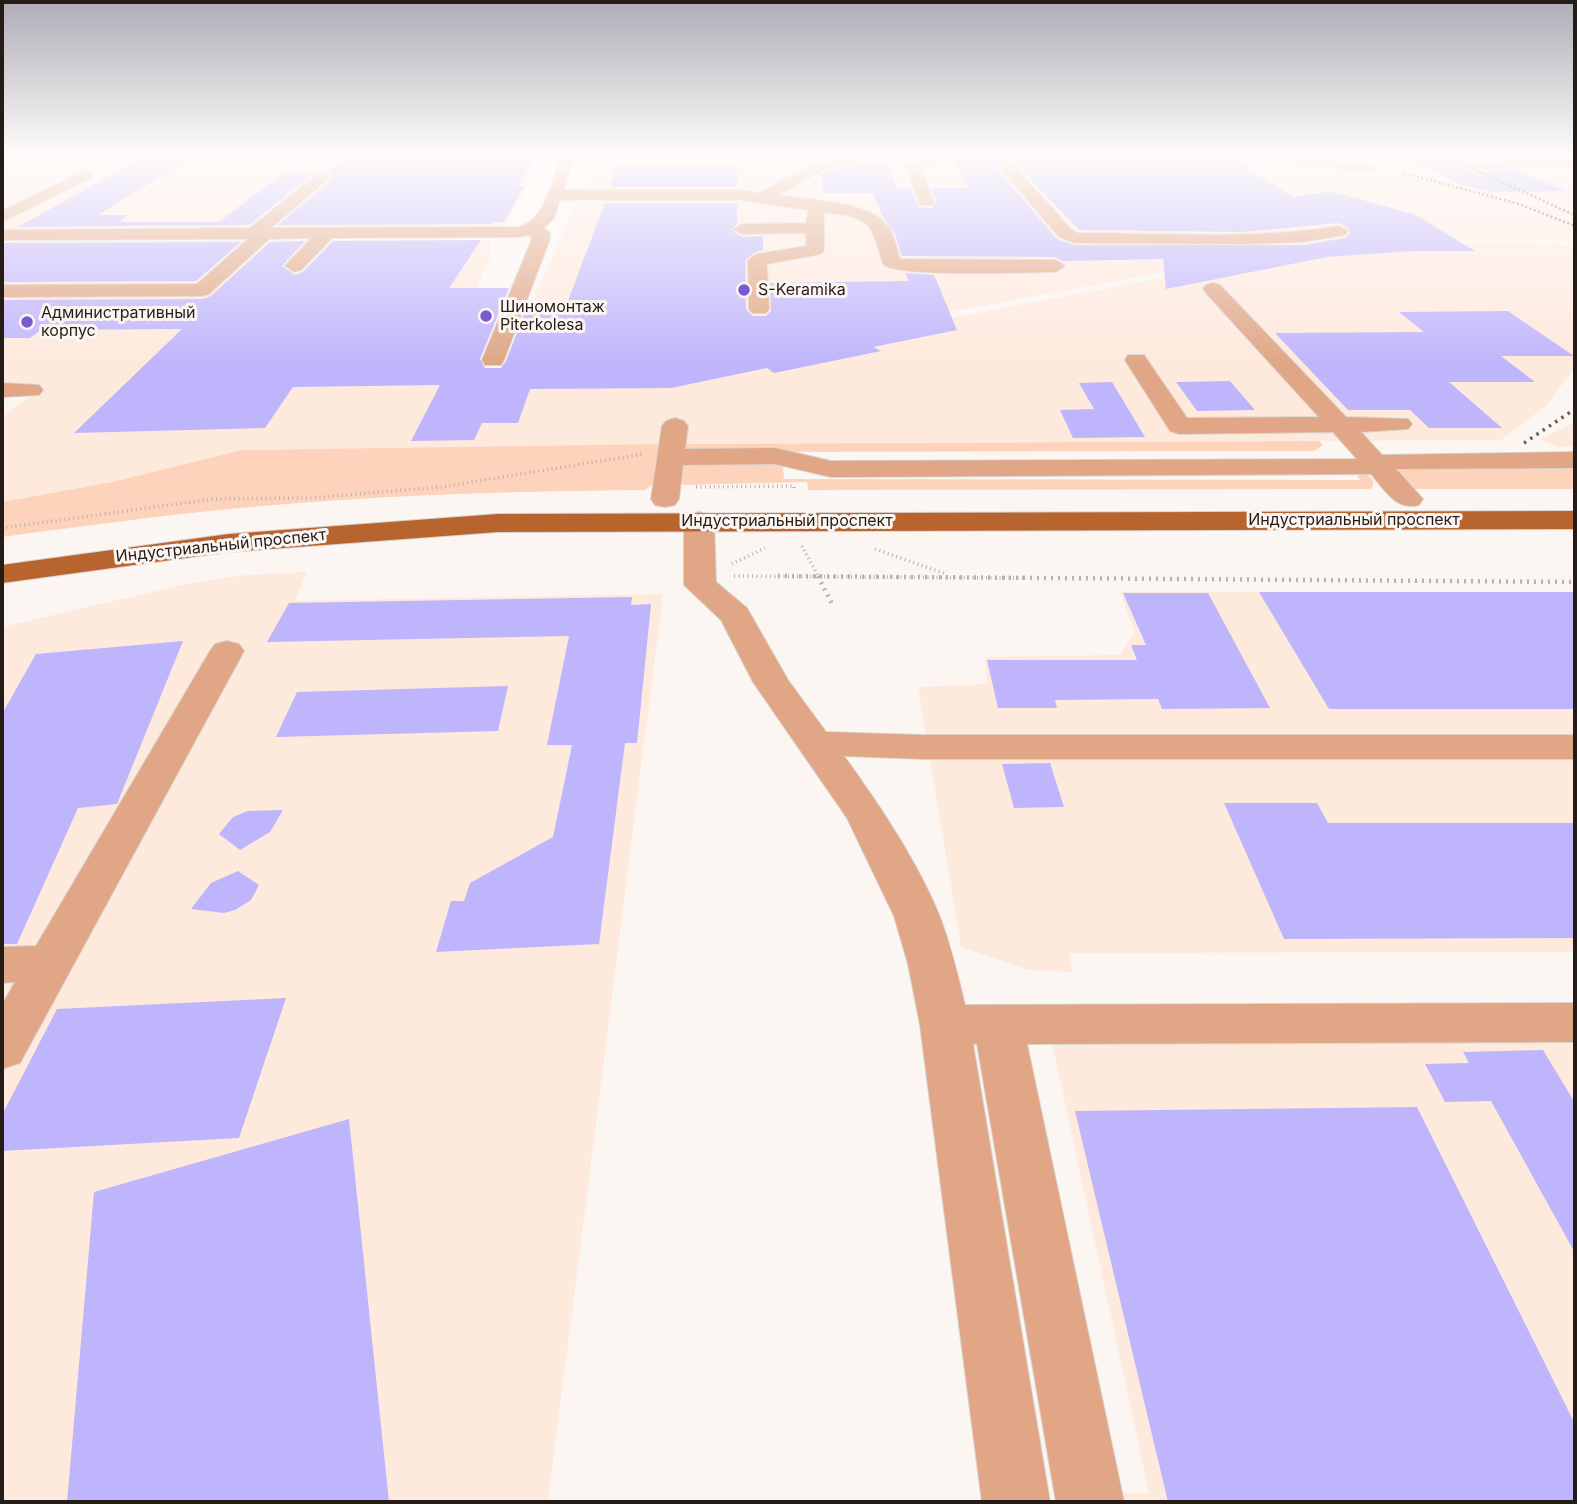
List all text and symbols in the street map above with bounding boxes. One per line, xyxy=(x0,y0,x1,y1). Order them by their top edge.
place label: S-Keramika xyxy=(758,280,846,300)
marker: S-Keramika xyxy=(736,282,752,298)
place label: Шиномонтаж Piterkolesa xyxy=(500,297,605,335)
place label: Административный корпус xyxy=(41,303,195,341)
marker: Шиномонтаж Piterkolesa xyxy=(478,308,494,324)
marker: Административный корпус xyxy=(19,314,35,330)
street label: Индустриальный проспект xyxy=(1248,510,1460,530)
street label: Индустриальный проспект xyxy=(681,511,893,531)
street label: Индустриальный проспект xyxy=(115,525,327,567)

